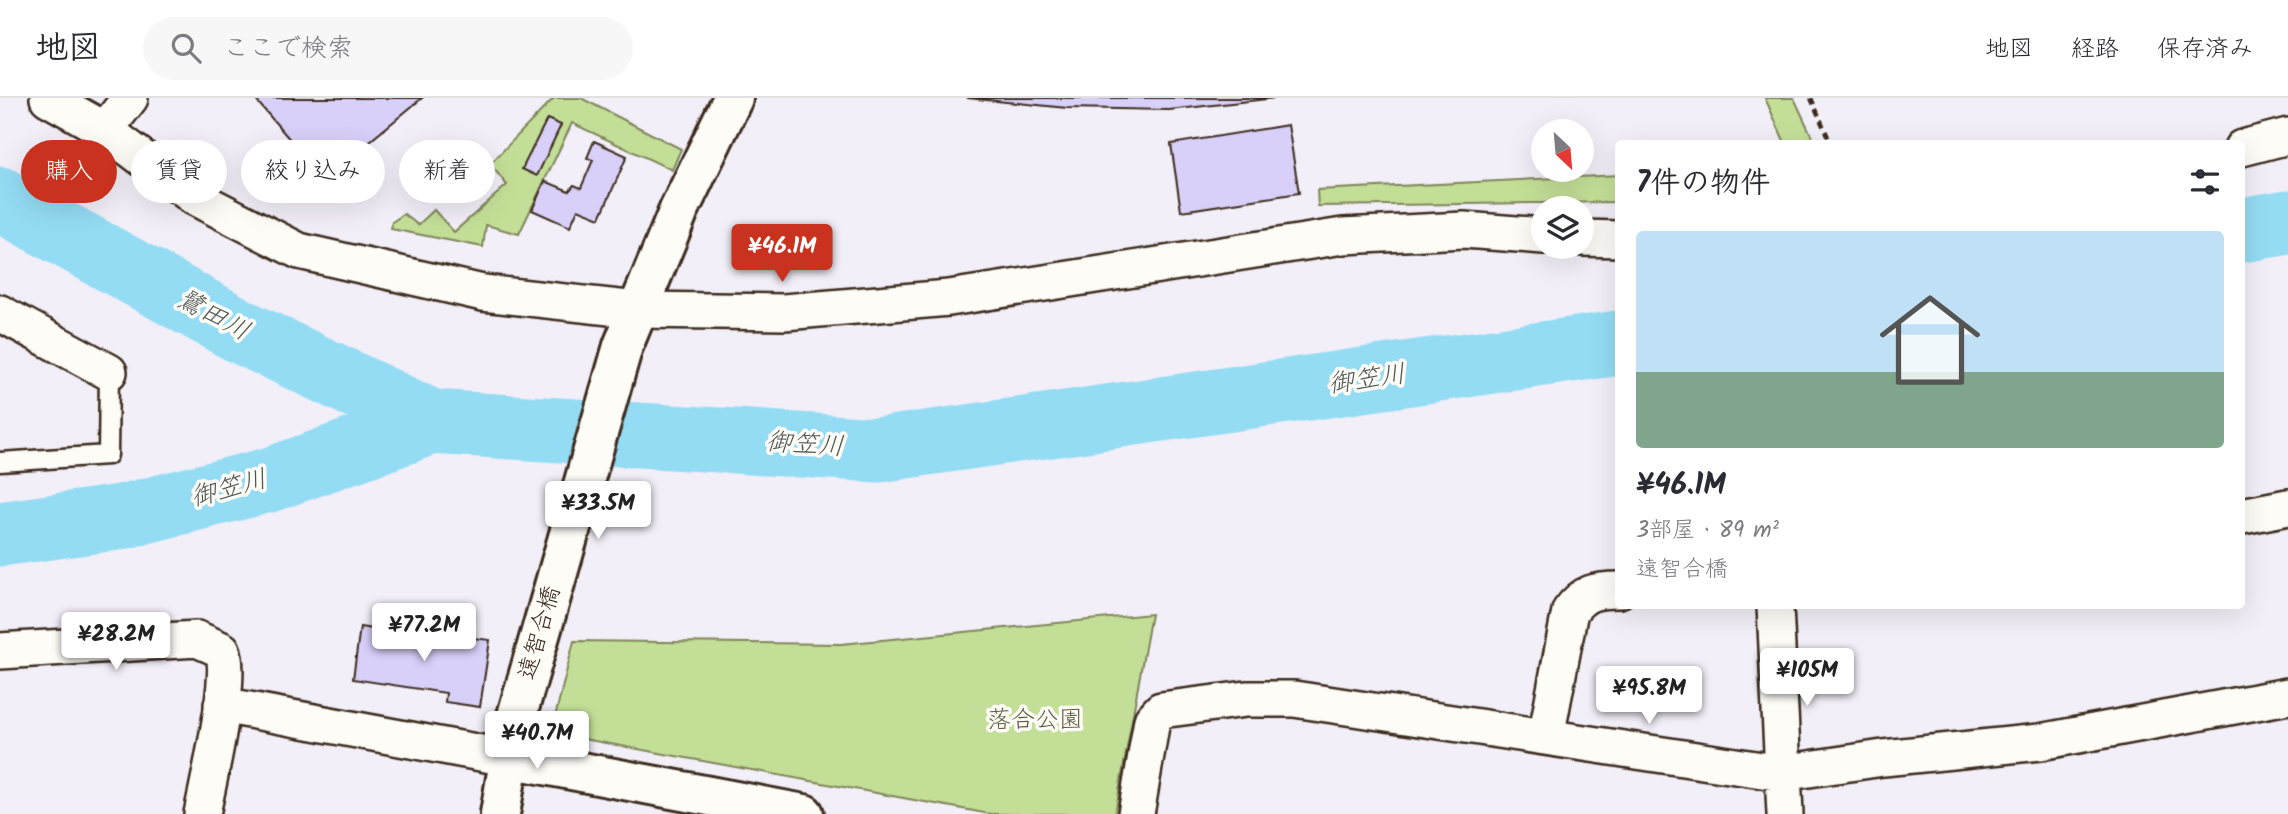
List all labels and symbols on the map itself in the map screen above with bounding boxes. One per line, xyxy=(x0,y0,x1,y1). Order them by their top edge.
north arrow xyxy=(1531,119,1594,182)
pin: ¥46.1M xyxy=(725,225,839,284)
water label: 鷺田川 xyxy=(169,279,257,353)
water label: 御笠川 xyxy=(1325,354,1409,406)
water label: 御笠川 xyxy=(765,421,845,469)
water label: 御笠川 xyxy=(186,459,272,519)
pin: ¥33.5M xyxy=(541,482,655,541)
street label: 遠智合橋 xyxy=(508,581,572,685)
pin: ¥77.2M xyxy=(367,603,481,663)
pin: ¥28.2M xyxy=(59,612,173,672)
pin: ¥105M xyxy=(1758,648,1856,708)
pin: ¥95.8M xyxy=(1592,666,1706,726)
park label: 落合公園 xyxy=(987,701,1083,740)
pin: ¥40.7M xyxy=(480,712,594,771)

